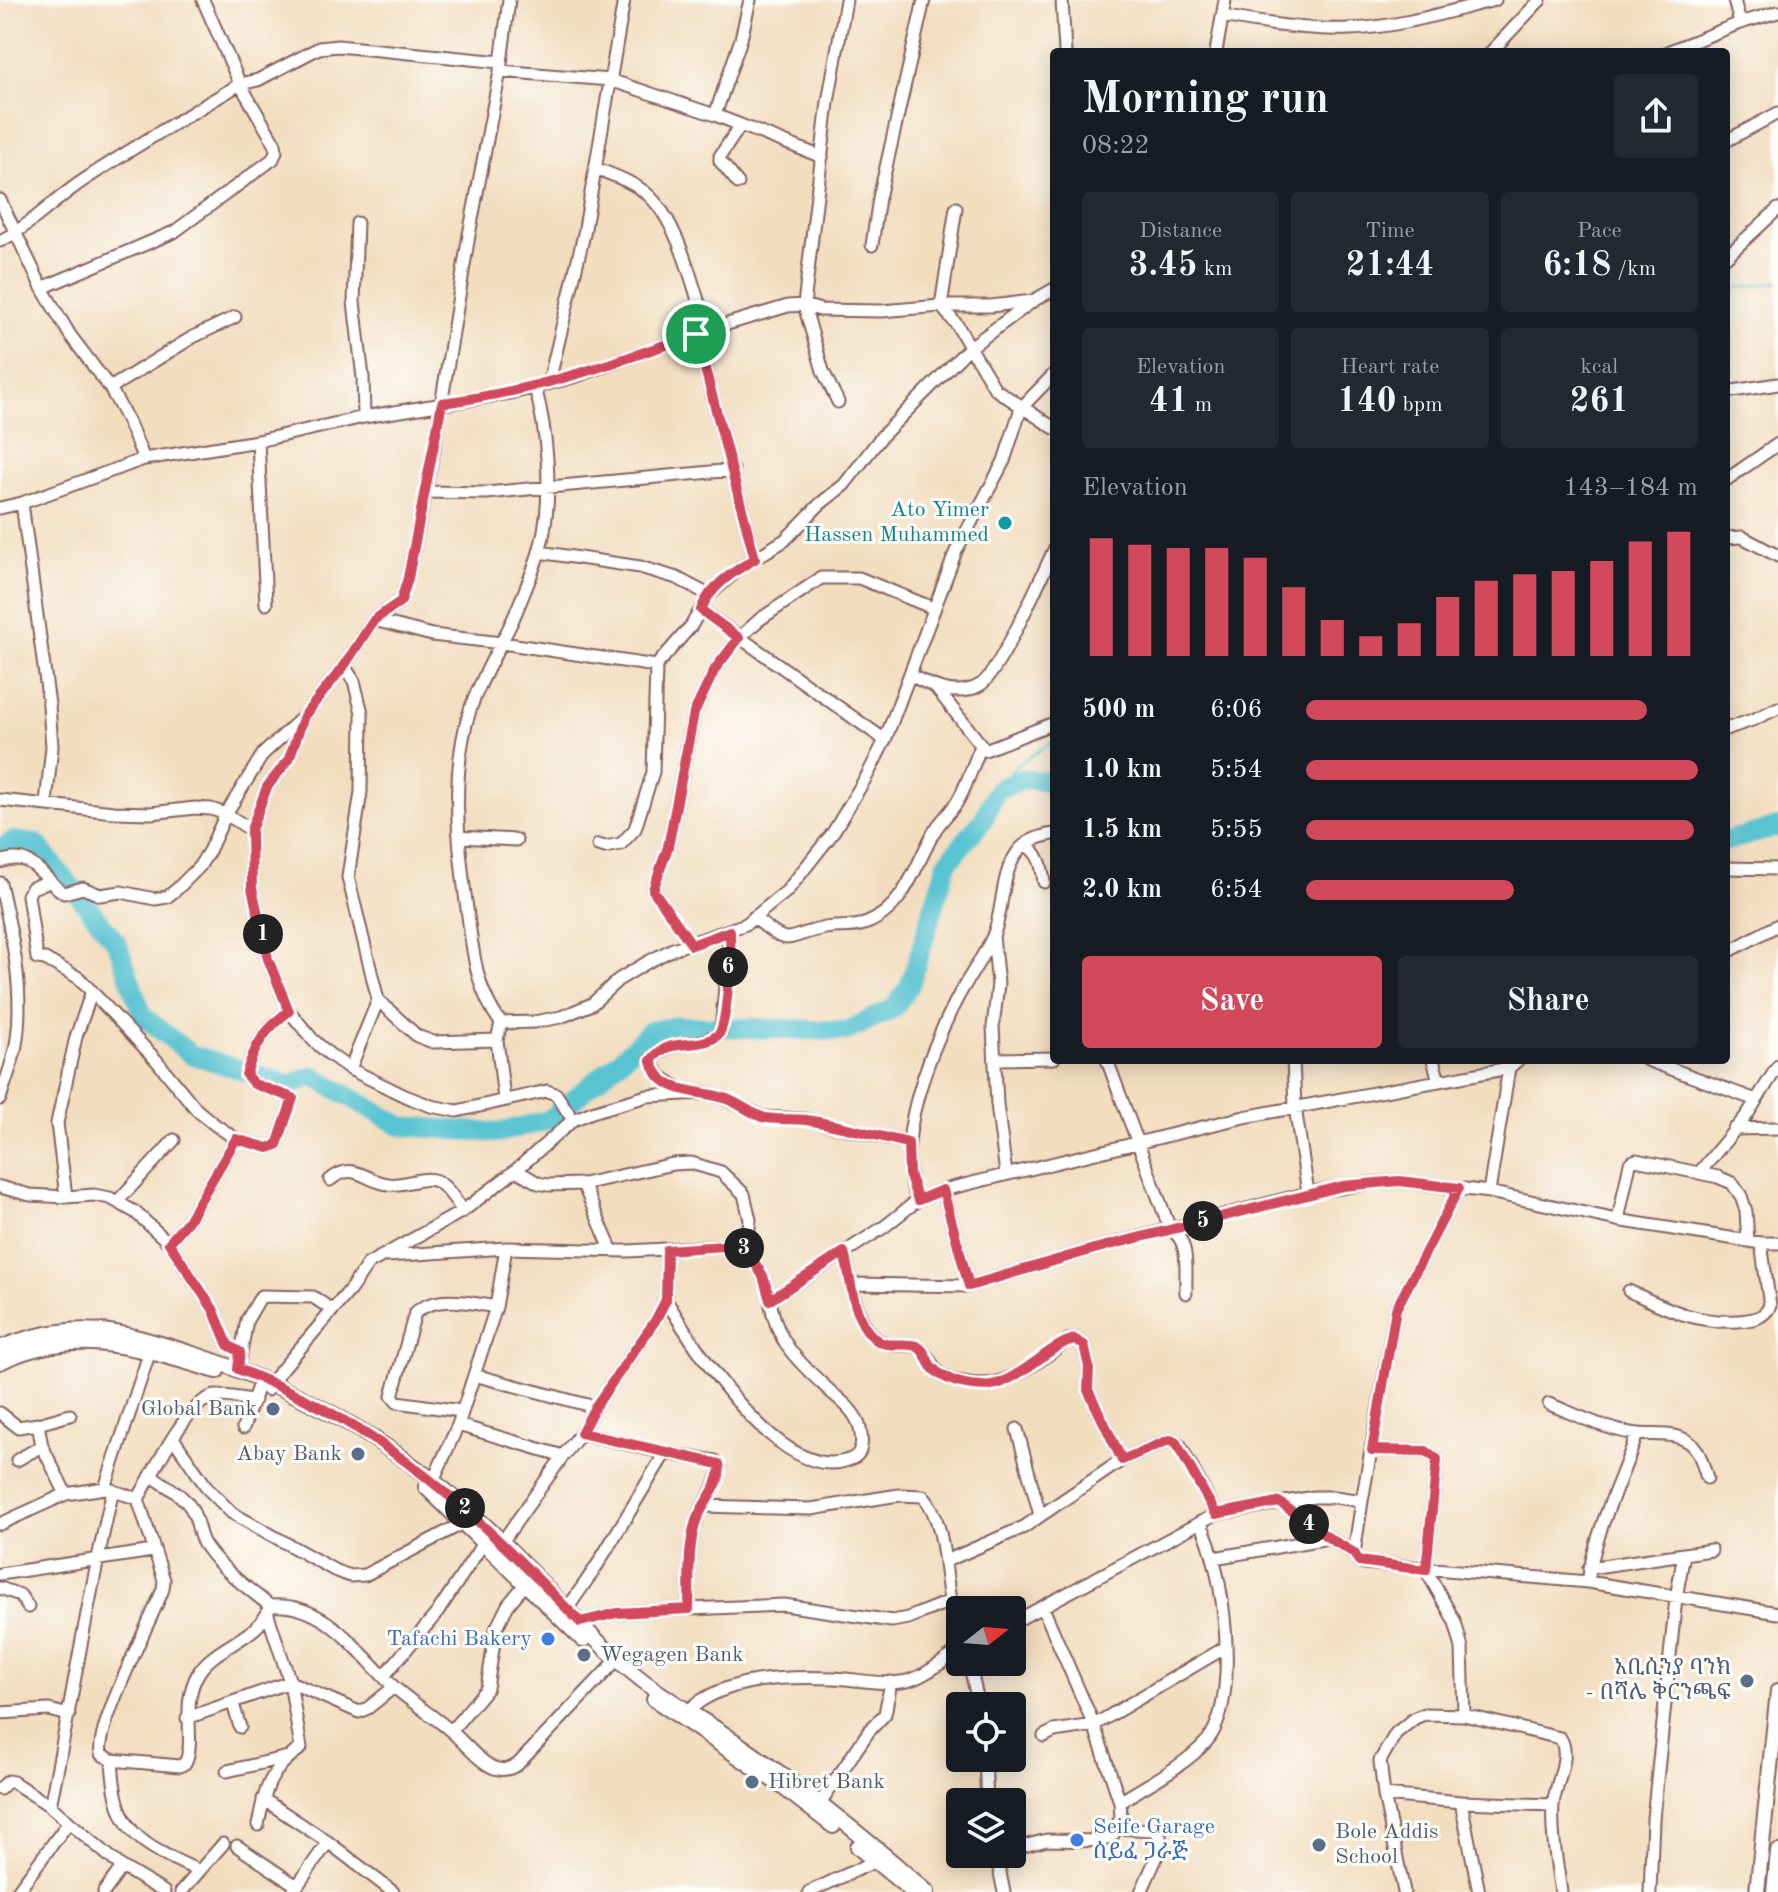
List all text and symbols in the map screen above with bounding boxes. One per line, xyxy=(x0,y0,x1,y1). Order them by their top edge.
button: share xyxy=(1614,74,1698,158)
text: Morning run xyxy=(1082,78,1329,122)
text: 08:22 xyxy=(1082,133,1150,159)
text: Distance xyxy=(1139,220,1222,242)
text: Time xyxy=(1365,220,1415,242)
text: Pace xyxy=(1577,220,1622,242)
text: 3.45 xyxy=(1129,249,1197,283)
text: 21:44 xyxy=(1346,249,1434,283)
text: 6:18 xyxy=(1542,249,1611,283)
text: km xyxy=(1197,258,1233,280)
text: /km xyxy=(1611,258,1656,280)
pin xyxy=(662,300,730,368)
icon: arrive xyxy=(674,312,718,356)
text: Elevation xyxy=(1136,356,1225,378)
text: Heart rate xyxy=(1341,356,1439,378)
text: kcal xyxy=(1580,356,1618,378)
text: 41 xyxy=(1149,385,1189,419)
text: 140 xyxy=(1337,385,1396,419)
text: 261 xyxy=(1570,385,1629,419)
text: m xyxy=(1189,394,1212,416)
text: bpm xyxy=(1396,394,1443,416)
text: Elevation xyxy=(1082,475,1188,501)
text: 143–184 m xyxy=(1563,475,1698,501)
place label: Ato Yimer Hassen Muhammed xyxy=(804,499,989,546)
marker: Ato Yimer Hassen Muhammed xyxy=(996,514,1014,532)
text: 500 m xyxy=(1082,697,1155,723)
text: 6:06 xyxy=(1210,697,1263,723)
text: 1.0 km xyxy=(1082,757,1162,783)
text: 5:54 xyxy=(1210,757,1263,783)
text: 1.5 km xyxy=(1082,817,1162,843)
text: 5:55 xyxy=(1210,817,1263,843)
text: 2.0 km xyxy=(1082,877,1162,903)
text: 6:54 xyxy=(1210,877,1263,903)
pin: 1 xyxy=(243,914,283,954)
text: 1 xyxy=(257,923,269,945)
pin: 6 xyxy=(708,947,748,987)
text: 6 xyxy=(722,956,734,978)
button: Save xyxy=(1082,956,1382,1048)
button: Share xyxy=(1398,956,1698,1048)
pin: 5 xyxy=(1183,1201,1223,1241)
text: 5 xyxy=(1197,1210,1209,1232)
pin: 3 xyxy=(724,1228,764,1268)
text: 3 xyxy=(738,1237,750,1259)
place label: Global Bank xyxy=(141,1398,257,1420)
marker: Global Bank xyxy=(264,1400,282,1418)
place label: Abay Bank xyxy=(236,1443,342,1465)
marker: Abay Bank xyxy=(349,1445,367,1463)
pin: 2 xyxy=(445,1488,485,1528)
text: 2 xyxy=(459,1497,471,1519)
pin: 4 xyxy=(1289,1504,1329,1544)
text: 4 xyxy=(1303,1513,1315,1535)
north arrow xyxy=(946,1596,1026,1676)
map controls xyxy=(946,1596,1026,1868)
place label: Tafachi Bakery xyxy=(386,1628,532,1650)
marker: Tafachi Bakery xyxy=(539,1630,557,1648)
place label: Wegagen Bank xyxy=(600,1644,744,1666)
marker: Wegagen Bank xyxy=(575,1646,593,1664)
place label: አቢሲንያ ባንክ - በሻሌ ቅርንጫፍ xyxy=(1585,1656,1731,1704)
marker: አቢሲንያ ባንክ - በሻሌ ቅርንጫፍ xyxy=(1738,1672,1756,1690)
button: locate xyxy=(946,1692,1026,1772)
place label: Hibret Bank xyxy=(768,1771,885,1793)
marker: Hibret Bank xyxy=(743,1773,761,1791)
button: layers xyxy=(946,1788,1026,1868)
place label: Seife Garage ሰይፈ ጋራጅ xyxy=(1093,1816,1215,1863)
place label: Bole Addis School xyxy=(1335,1821,1439,1868)
marker: Seife Garage ሰይፈ ጋራጅ xyxy=(1068,1831,1086,1849)
marker: Bole Addis School xyxy=(1310,1836,1328,1854)

